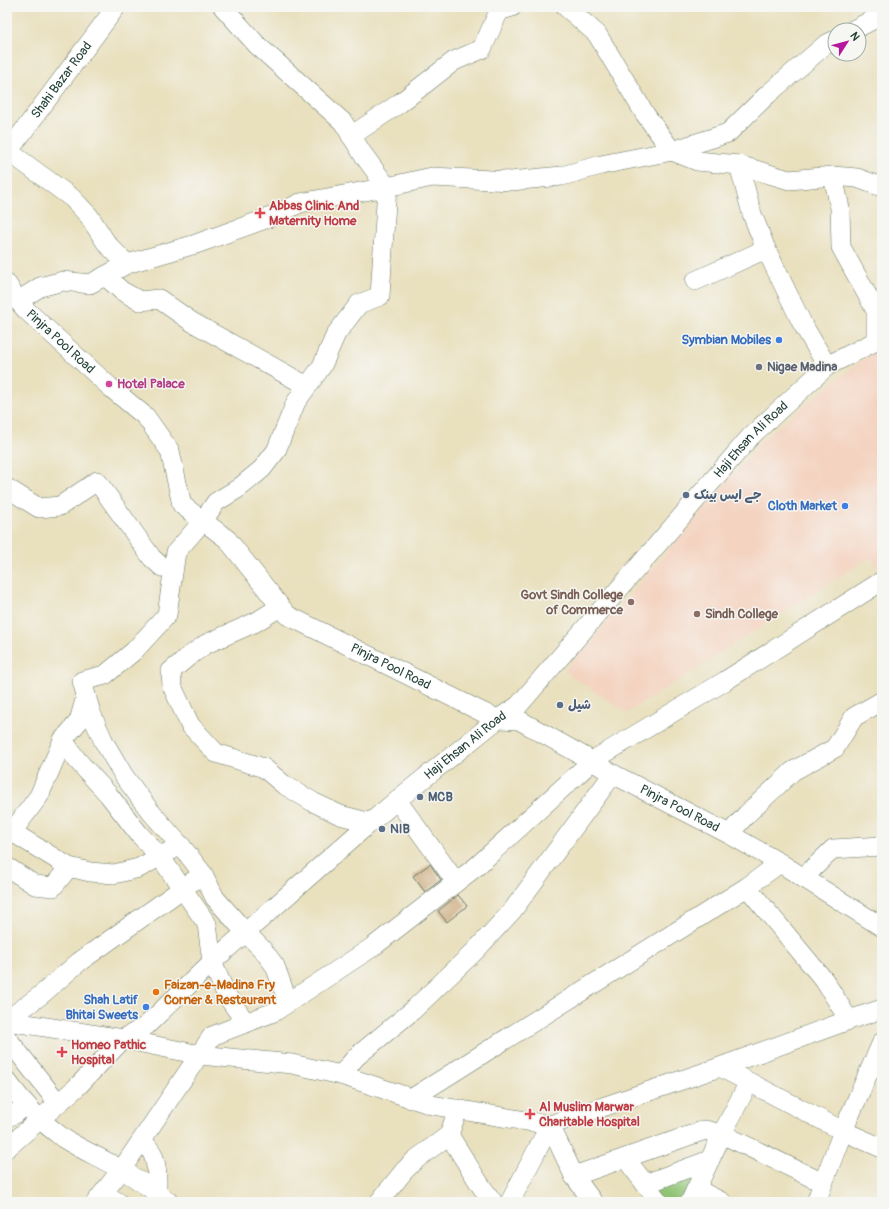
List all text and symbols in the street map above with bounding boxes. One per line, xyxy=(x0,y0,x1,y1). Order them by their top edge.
north arrow xyxy=(827,22,867,62)
text: N xyxy=(847,30,862,44)
street label: Shahi Bazar Road xyxy=(28,39,95,122)
place label: Abbas Clinic And Maternity Home xyxy=(269,198,359,229)
marker: Abbas Clinic And Maternity Home xyxy=(254,207,266,219)
street label: Pinjra Pool Road xyxy=(23,306,98,377)
place label: Symbian Mobiles xyxy=(681,332,771,348)
marker: Symbian Mobiles xyxy=(774,335,784,345)
place label: Nigae Madina xyxy=(767,359,837,375)
marker: Nigae Madina xyxy=(754,362,764,372)
place label: Hotel Palace xyxy=(117,376,185,392)
marker: Hotel Palace xyxy=(104,379,114,389)
street label: Haji Ehsan Ali Road xyxy=(710,398,792,481)
place label: جے ایس بینک xyxy=(694,487,762,503)
marker: جے ایس بینک xyxy=(681,490,691,500)
place label: Cloth Market xyxy=(768,498,838,514)
marker: Cloth Market xyxy=(840,501,850,511)
place label: Govt Sindh College of Commerce xyxy=(521,587,624,618)
marker: Govt Sindh College of Commerce xyxy=(626,597,636,607)
place label: Sindh College xyxy=(705,606,779,622)
marker: Sindh College xyxy=(692,609,702,619)
street label: Pinjra Pool Road xyxy=(348,640,433,693)
place label: شیل xyxy=(568,697,591,713)
marker: شیل xyxy=(555,700,565,710)
street label: Haji Ehsan Ali Road xyxy=(421,708,509,783)
street label: Pinjra Pool Road xyxy=(637,781,722,836)
place label: MCB xyxy=(428,789,453,805)
marker: MCB xyxy=(415,792,425,802)
place label: NIB xyxy=(390,821,410,837)
marker: NIB xyxy=(377,824,387,834)
place label: Faizan-e-Madina Fry Corner & Restaurant xyxy=(164,977,277,1008)
marker: Faizan-e-Madina Fry Corner & Restaurant xyxy=(151,987,161,997)
place label: Shah Latif Bhitai Sweets xyxy=(65,992,139,1023)
marker: Shah Latif Bhitai Sweets xyxy=(141,1002,151,1012)
place label: Homeo Pathic Hospital xyxy=(71,1037,147,1068)
marker: Homeo Pathic Hospital xyxy=(56,1046,68,1058)
place label: Al Muslim Marwar Charitable Hospital xyxy=(539,1099,640,1130)
marker: Al Muslim Marwar Charitable Hospital xyxy=(524,1108,536,1120)

